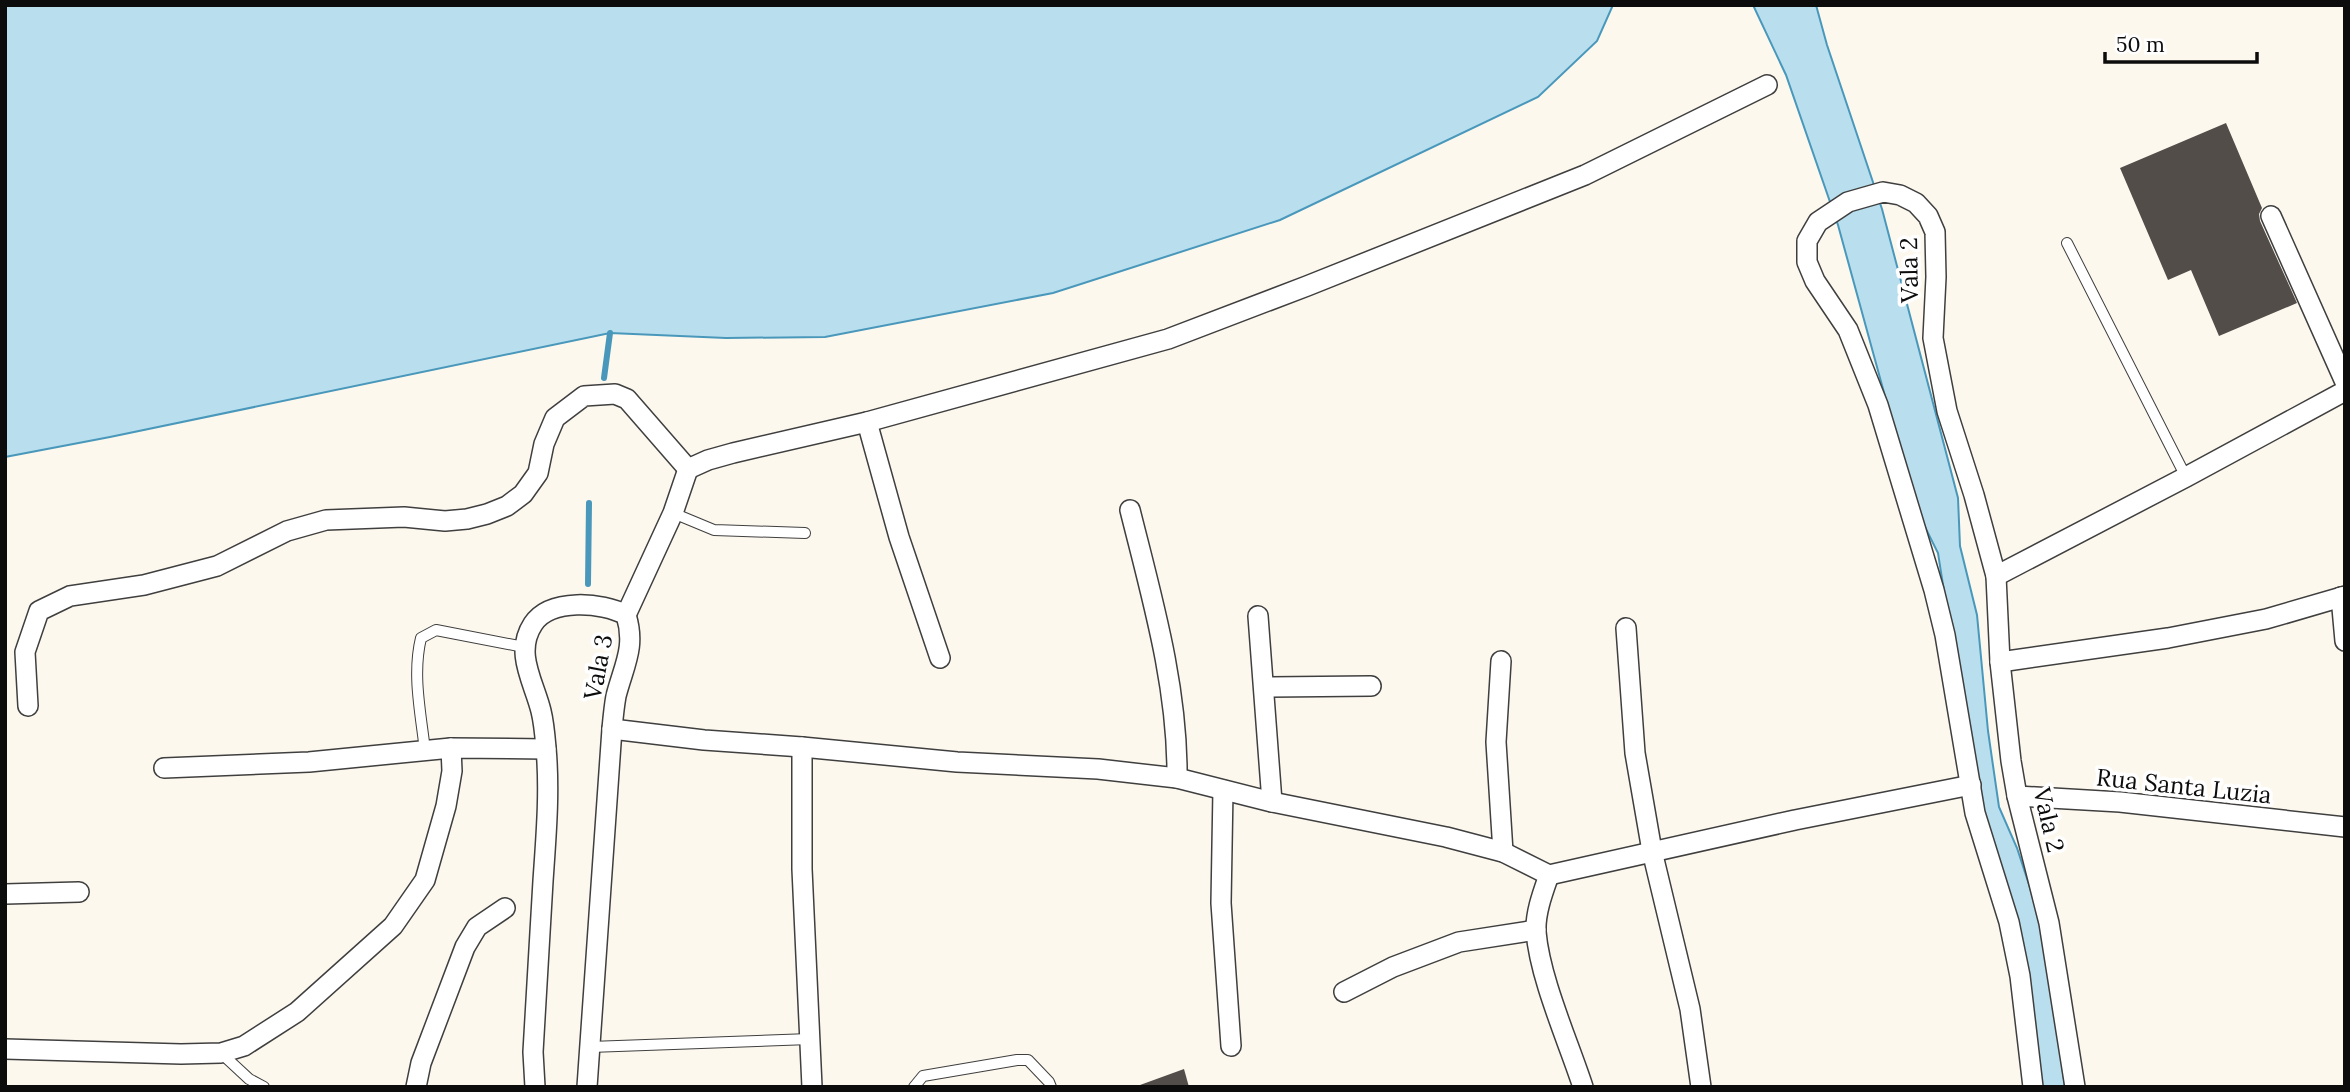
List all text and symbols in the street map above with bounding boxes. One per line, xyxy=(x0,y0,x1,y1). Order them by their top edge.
scale bar xyxy=(2105,21,2257,65)
text: 50 m xyxy=(2116,31,2165,58)
street label: Vala 2 xyxy=(1893,237,1925,304)
street label: Vala 3 xyxy=(576,632,620,703)
street label: Rua Santa Luzia xyxy=(2095,761,2273,811)
street label: Vala 2 xyxy=(2026,784,2071,855)

